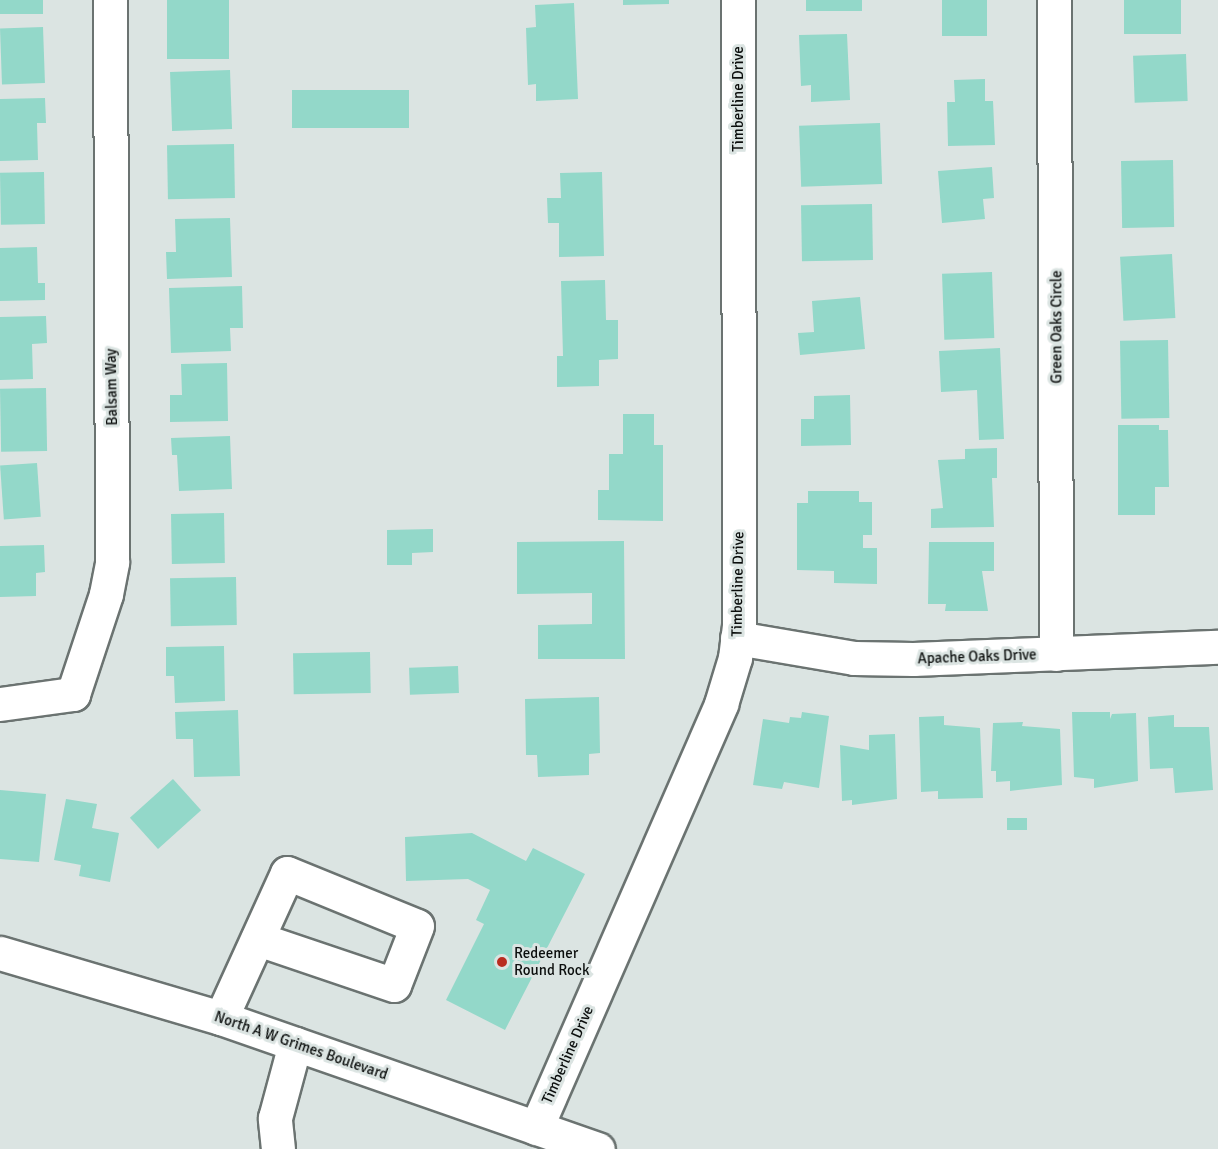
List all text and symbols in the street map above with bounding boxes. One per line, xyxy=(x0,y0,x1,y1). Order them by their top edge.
street label: Timberline Drive xyxy=(730,46,748,152)
street label: Green Oaks Circle xyxy=(1048,270,1066,384)
street label: Balsam Way xyxy=(102,348,122,426)
street label: Timberline Drive xyxy=(728,531,748,637)
street label: Apache Oaks Drive xyxy=(917,646,1037,668)
place label: Redeemer Round Rock xyxy=(514,944,589,979)
marker: Redeemer Round Rock xyxy=(495,955,509,969)
street label: Timberline Drive xyxy=(538,1003,598,1107)
street label: North A W Grimes Boulevard xyxy=(212,1008,390,1084)

